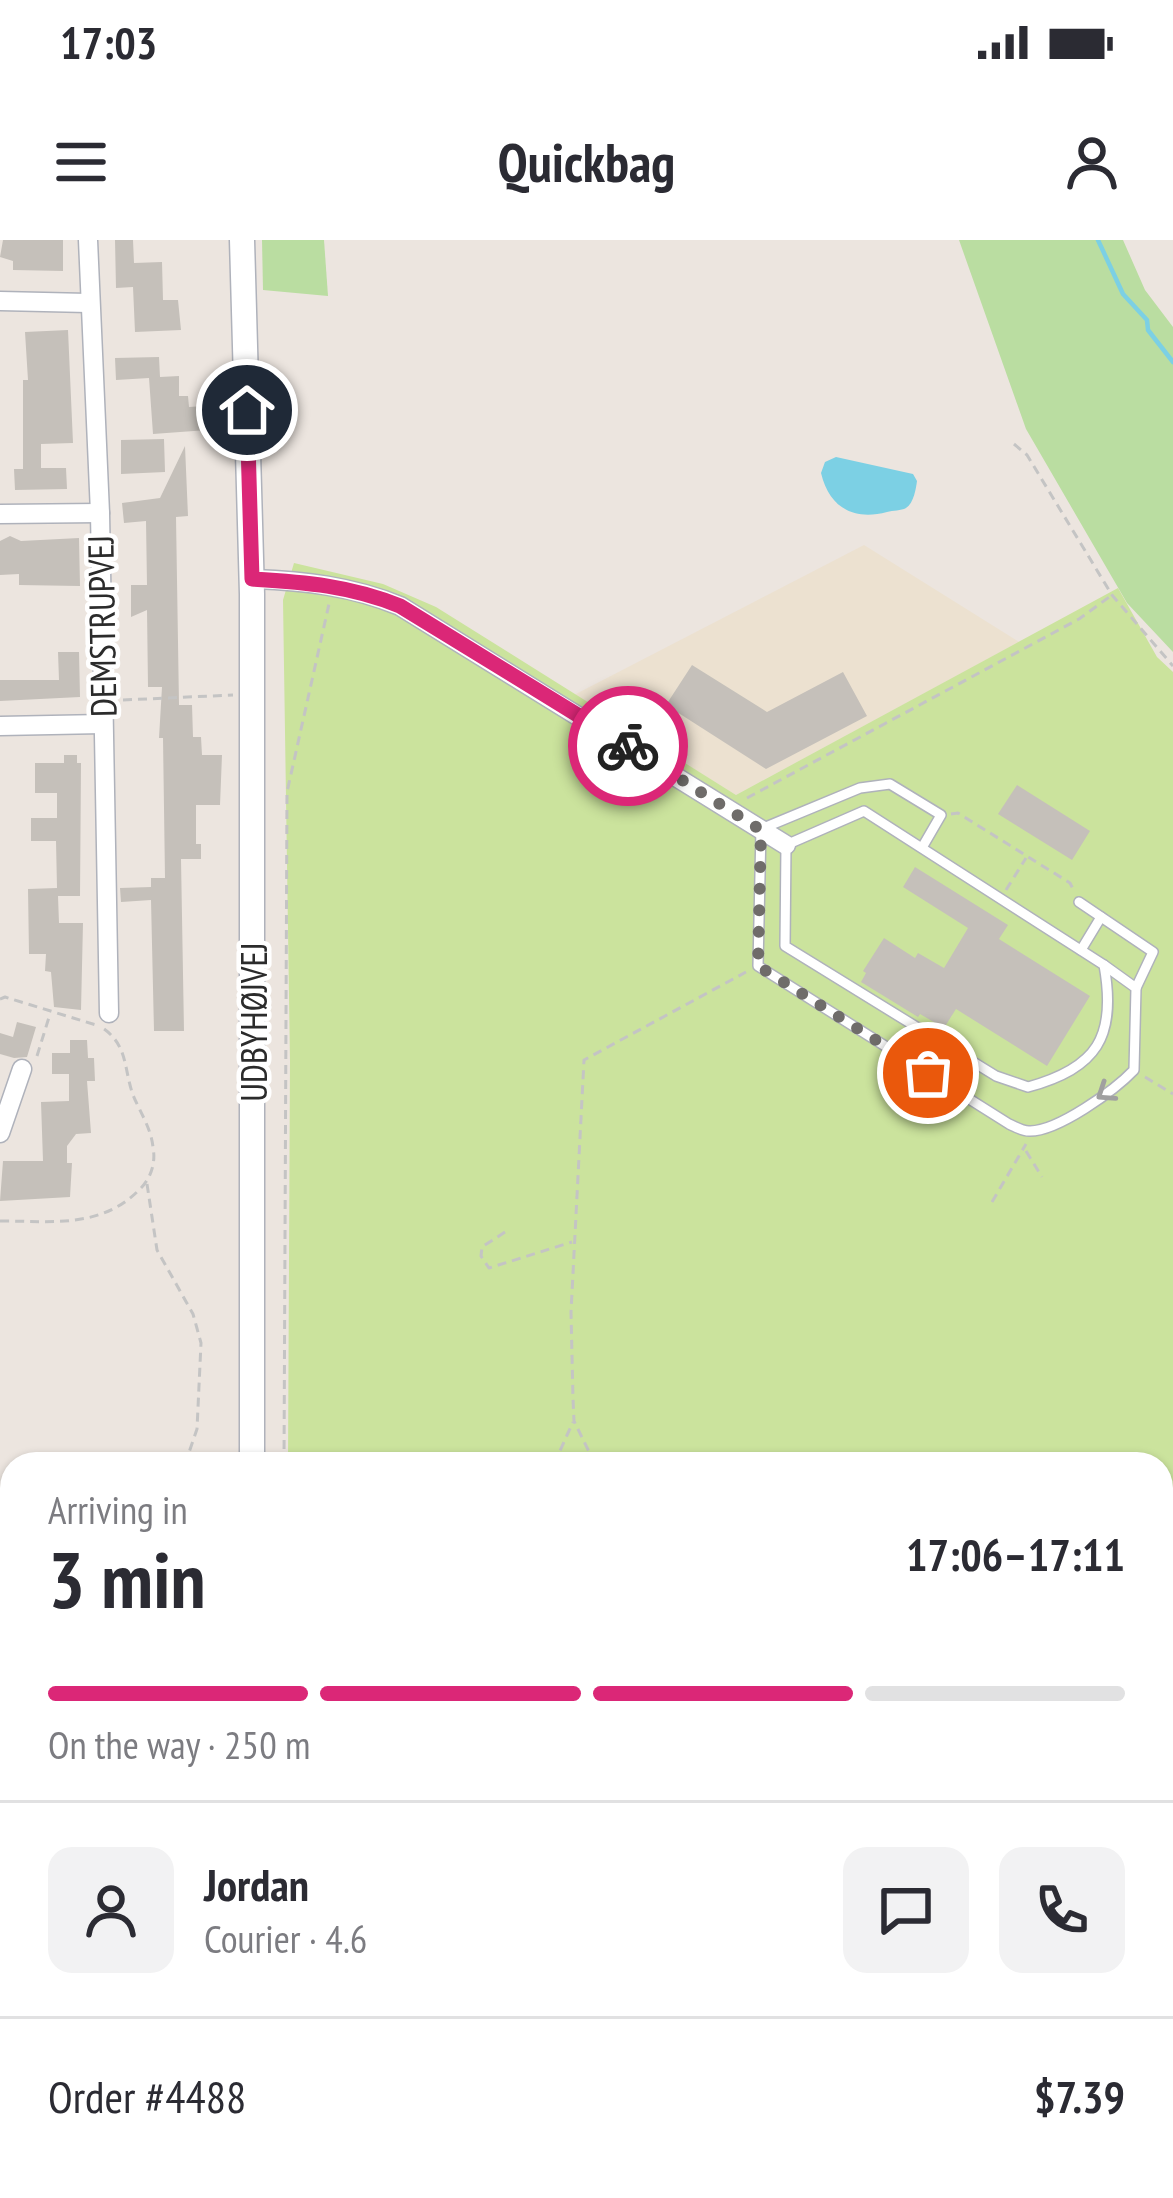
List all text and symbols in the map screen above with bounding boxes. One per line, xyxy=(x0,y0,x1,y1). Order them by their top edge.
text: 17:03 xyxy=(60,13,157,71)
text: Quickbag xyxy=(498,127,675,197)
icon: menu xyxy=(48,129,114,195)
icon: person xyxy=(1059,129,1125,195)
pin xyxy=(196,359,298,461)
icon: home xyxy=(214,377,280,443)
street label: DEMSTRUPVEJ xyxy=(76,535,127,717)
courier xyxy=(568,686,688,806)
icon: bike xyxy=(595,713,661,779)
street label: UDBYHØJVEJ xyxy=(230,942,277,1102)
pin xyxy=(877,1022,979,1124)
icon: bag xyxy=(895,1040,961,1106)
one-way arrow xyxy=(1096,1079,1118,1101)
text: Arriving in xyxy=(48,1484,188,1535)
text: 17:06–17:11 xyxy=(906,1525,1125,1583)
text: 3 min xyxy=(48,1529,206,1630)
text: On the way · 250 m xyxy=(48,1719,310,1770)
button: person xyxy=(48,1847,174,1973)
button: chat xyxy=(843,1847,969,1973)
button: phone xyxy=(999,1847,1125,1973)
text: Jordan xyxy=(204,1855,309,1913)
text: Courier · 4.6 xyxy=(204,1913,367,1964)
text: Order #4488 xyxy=(48,2067,246,2125)
text: $7.39 xyxy=(1034,2067,1125,2125)

